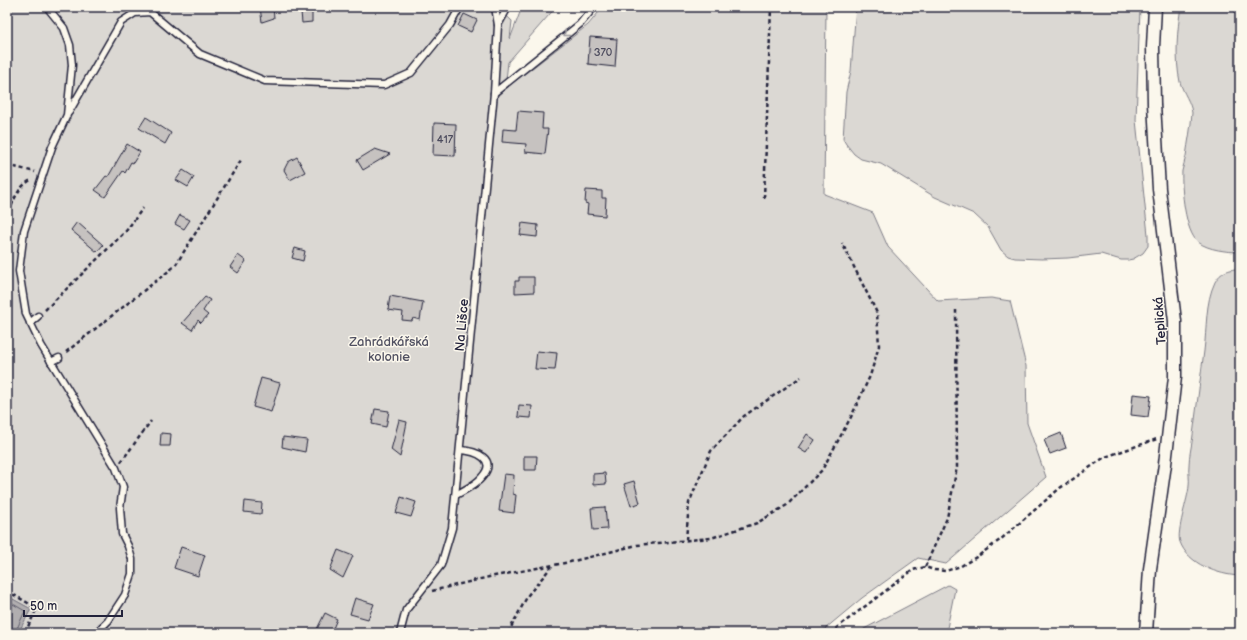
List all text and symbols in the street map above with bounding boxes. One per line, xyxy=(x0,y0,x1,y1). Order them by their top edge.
one-way arrow xyxy=(564,29,571,36)
house number: 370 xyxy=(594,46,613,59)
house number: 417 xyxy=(437,133,454,146)
street label: Teplická xyxy=(1150,296,1170,345)
street label: Na Lišce xyxy=(452,298,472,352)
park label: Zahrádkářská kolonie xyxy=(348,334,429,365)
scale bar xyxy=(24,592,122,618)
text: 50 m xyxy=(30,599,57,614)

